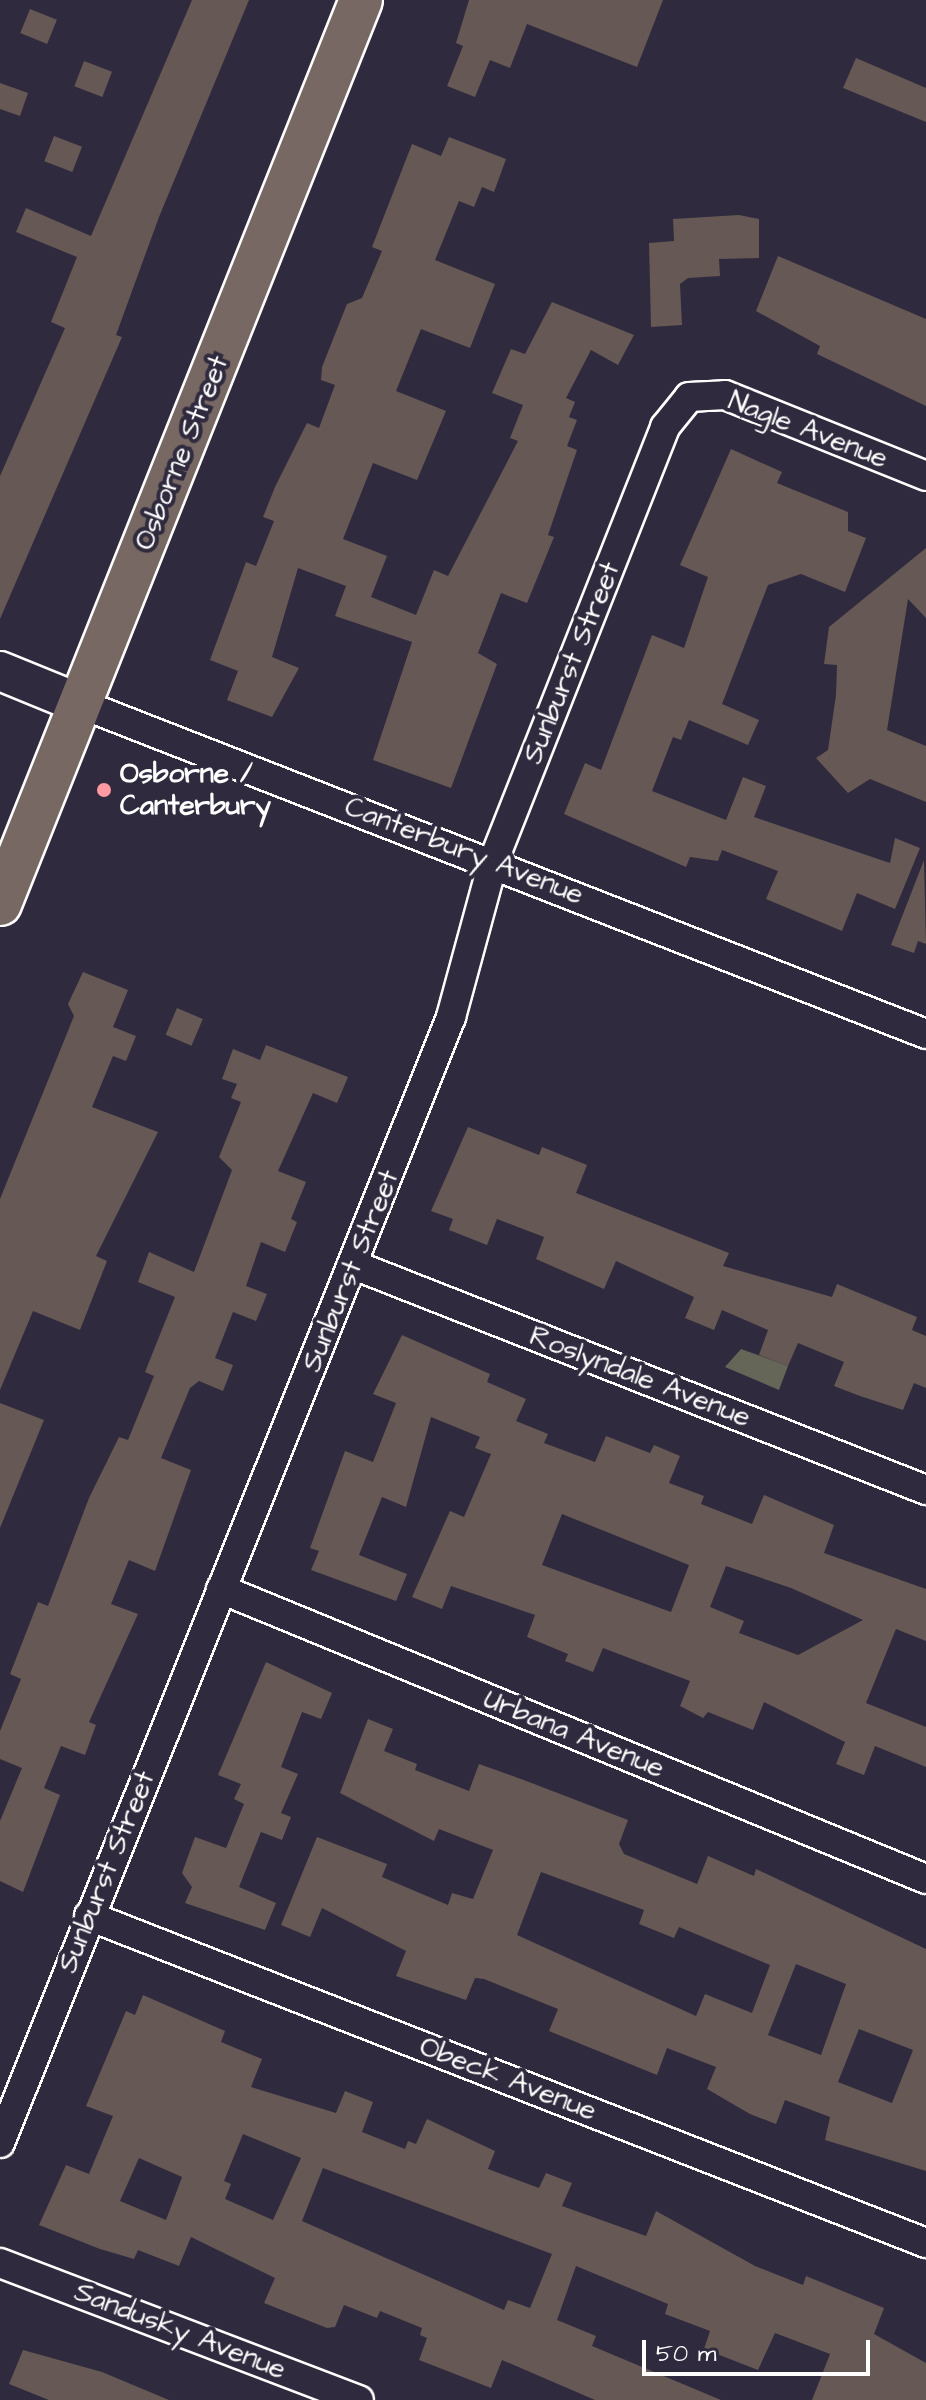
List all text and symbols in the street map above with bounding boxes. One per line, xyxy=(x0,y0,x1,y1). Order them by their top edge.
street label: Osborne Street xyxy=(128,351,236,555)
street label: Nagle Avenue xyxy=(724,384,892,476)
street label: Sunburst Street xyxy=(516,557,628,769)
place label: Osborne / Canterbury xyxy=(120,757,271,823)
marker: Osborne / Canterbury xyxy=(95,781,113,799)
street label: Canterbury Avenue xyxy=(340,790,588,912)
street label: Sunburst Street xyxy=(295,1165,407,1377)
street label: Roslyndale Avenue xyxy=(525,1319,755,1435)
street label: Urbana Avenue xyxy=(479,1683,669,1785)
street label: Sunburst Street xyxy=(51,1766,163,1978)
street label: Obeck Avenue xyxy=(415,2030,601,2128)
street label: Sandusky Avenue xyxy=(70,2275,290,2387)
scale bar xyxy=(646,2324,874,2374)
text: 50 m xyxy=(656,2337,716,2371)

